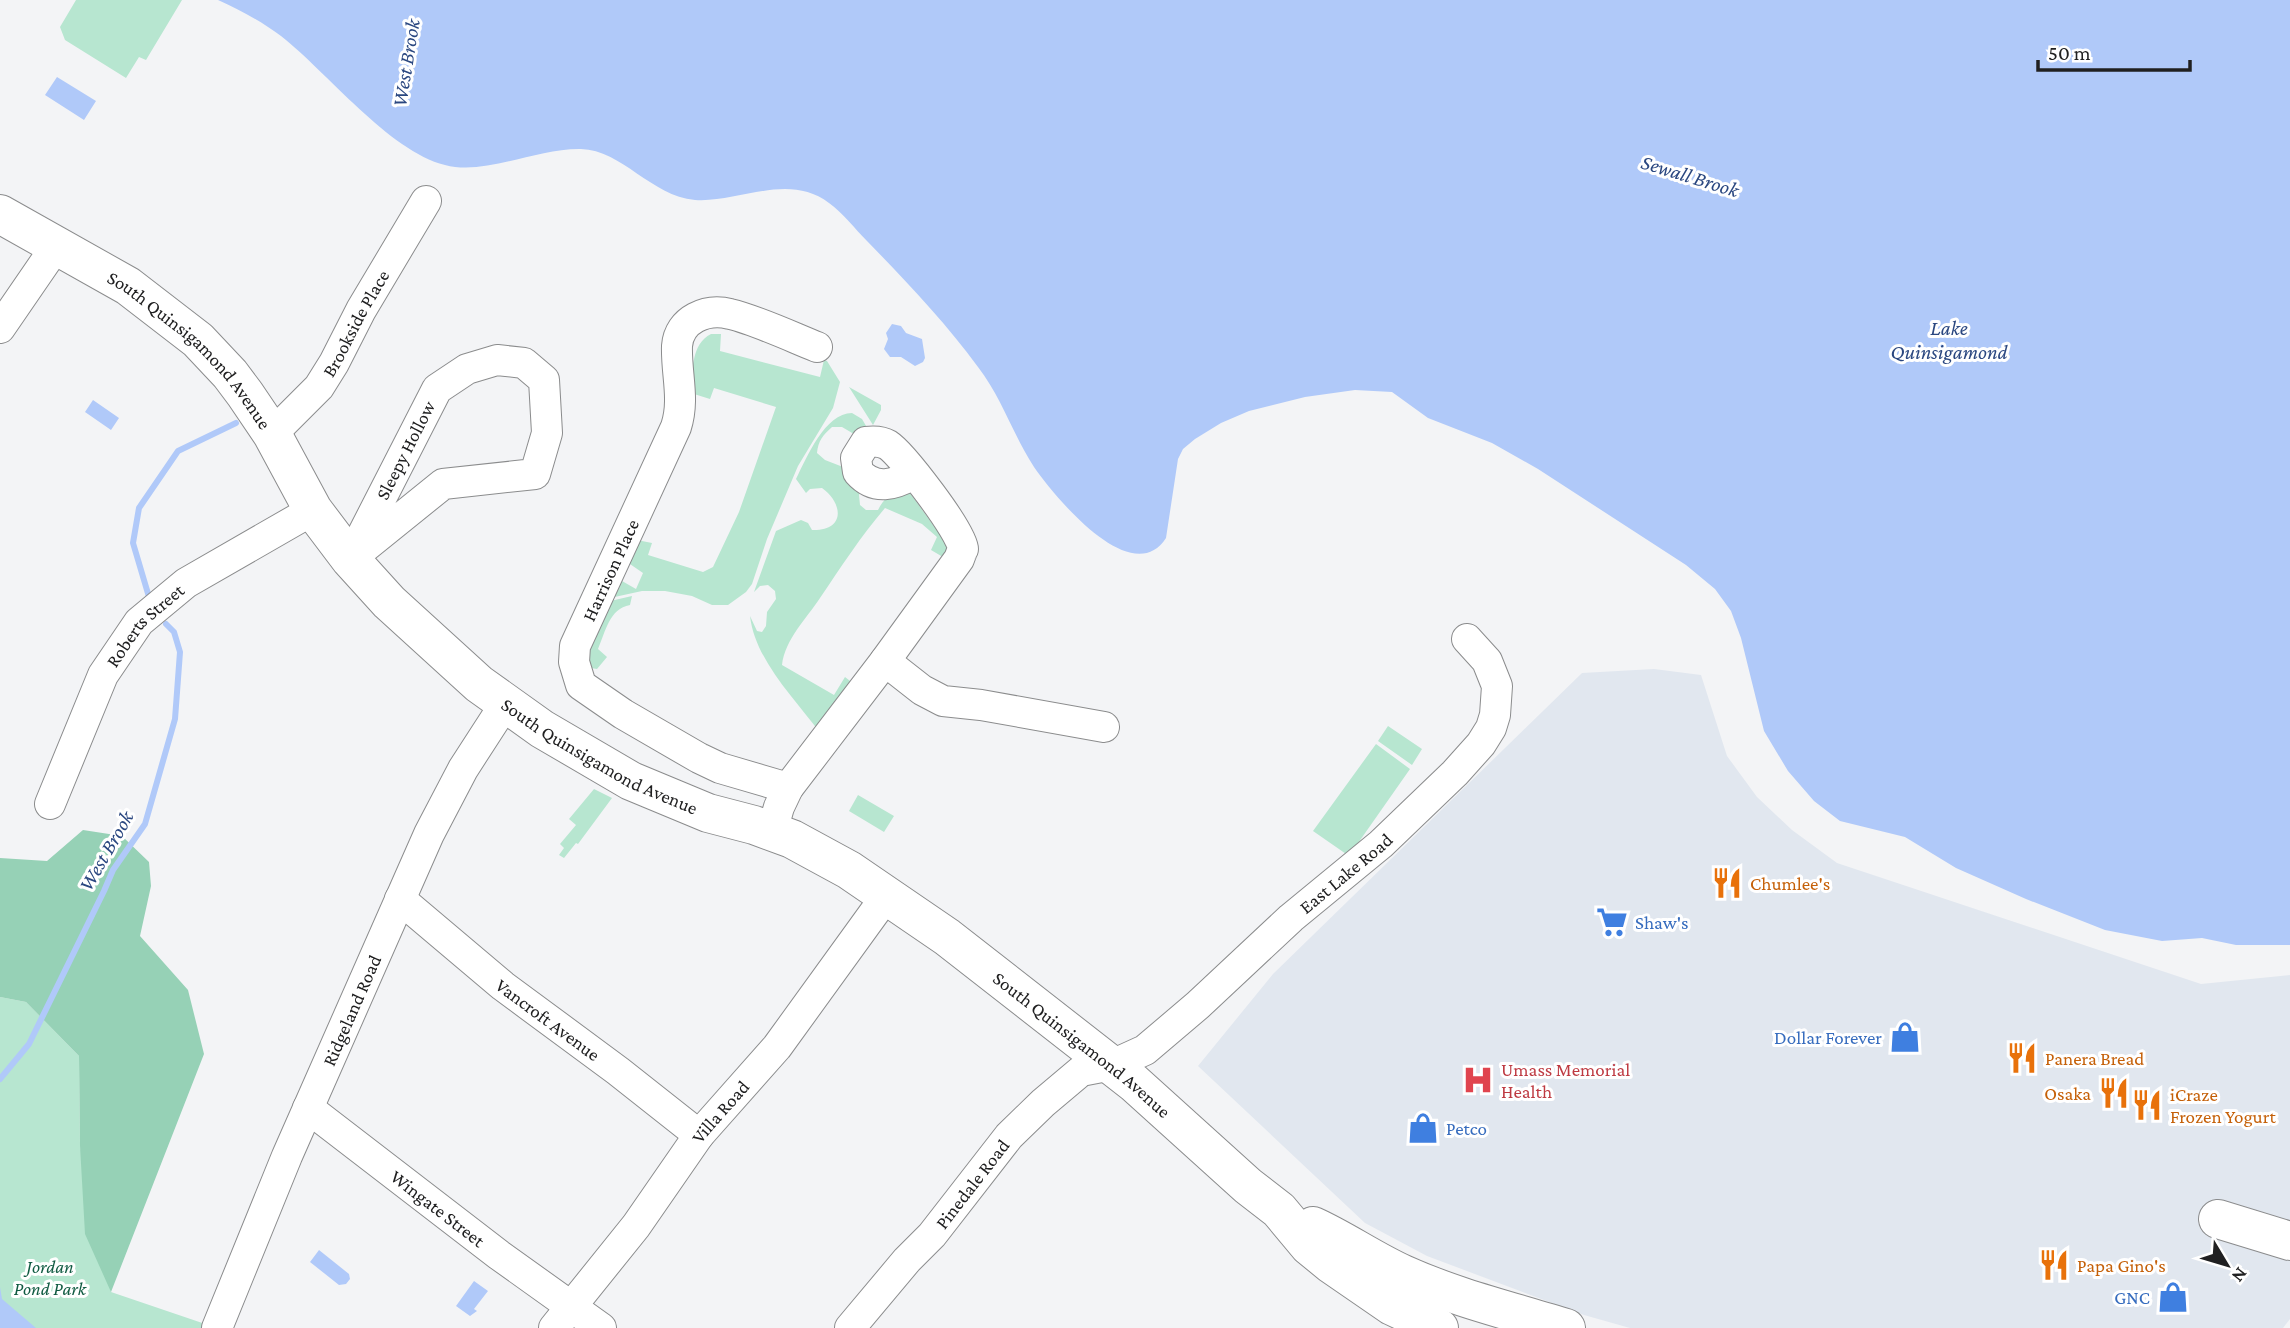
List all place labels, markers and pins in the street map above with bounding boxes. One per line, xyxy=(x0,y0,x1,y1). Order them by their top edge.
restaurant icon: Chumlee's xyxy=(1710,866,1744,900)
place label: Chumlee's xyxy=(1750,873,1830,894)
supermarket icon: Shaw's xyxy=(1595,905,1629,939)
place label: Shaw's xyxy=(1635,912,1689,933)
shop icon: Dollar Forever xyxy=(1888,1020,1922,1054)
place label: Dollar Forever xyxy=(1774,1027,1882,1048)
restaurant icon: Panera Bread xyxy=(2005,1041,2039,1075)
place label: Panera Bread xyxy=(2045,1048,2144,1069)
place label: Umass Memorial Health xyxy=(1501,1059,1630,1102)
hospital icon: Umass Memorial Health xyxy=(1461,1063,1495,1097)
restaurant icon: Osaka xyxy=(2097,1076,2131,1110)
place label: Osaka xyxy=(2044,1083,2091,1104)
place label: iCraze Frozen Yogurt xyxy=(2170,1084,2276,1127)
restaurant icon: iCraze Frozen Yogurt xyxy=(2130,1088,2164,1122)
shop icon: Petco xyxy=(1406,1111,1440,1145)
place label: Petco xyxy=(1446,1118,1487,1139)
restaurant icon: Papa Gino's xyxy=(2037,1248,2071,1282)
place label: Papa Gino's xyxy=(2077,1255,2166,1276)
shop icon: GNC xyxy=(2156,1280,2190,1314)
place label: GNC xyxy=(2114,1287,2150,1308)

